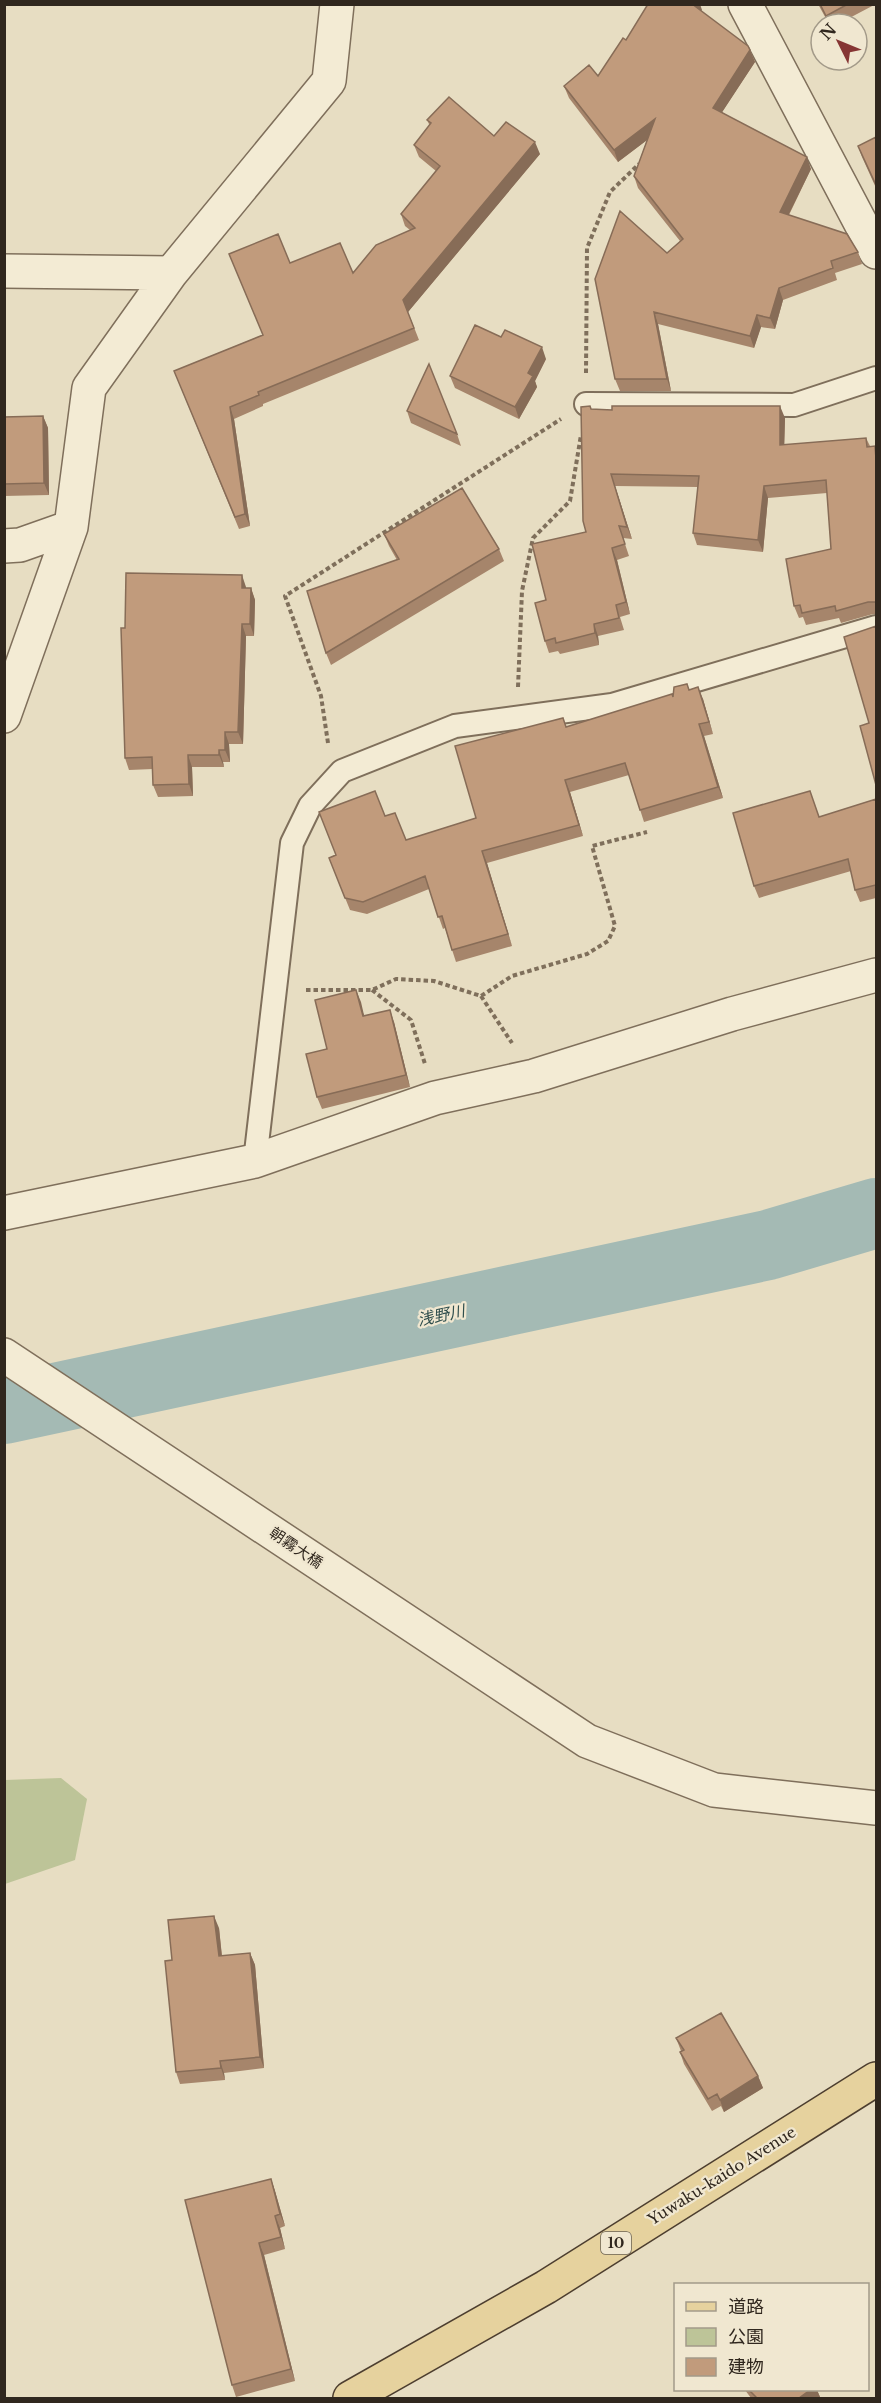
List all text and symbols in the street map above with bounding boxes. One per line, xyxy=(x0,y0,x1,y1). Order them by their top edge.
north arrow xyxy=(809,12,869,72)
text: N xyxy=(816,19,840,44)
water label: 浅野川 xyxy=(415,1300,469,1330)
street label: 朝霧大橋 xyxy=(266,1523,326,1572)
street label: Yuwaku-kaido Avenue xyxy=(643,2122,799,2229)
road number: 10 xyxy=(601,2232,631,2254)
legend xyxy=(674,2283,869,2391)
text: 道路 xyxy=(728,2296,764,2318)
text: 公園 xyxy=(728,2326,764,2348)
text: 建物 xyxy=(728,2356,764,2378)

